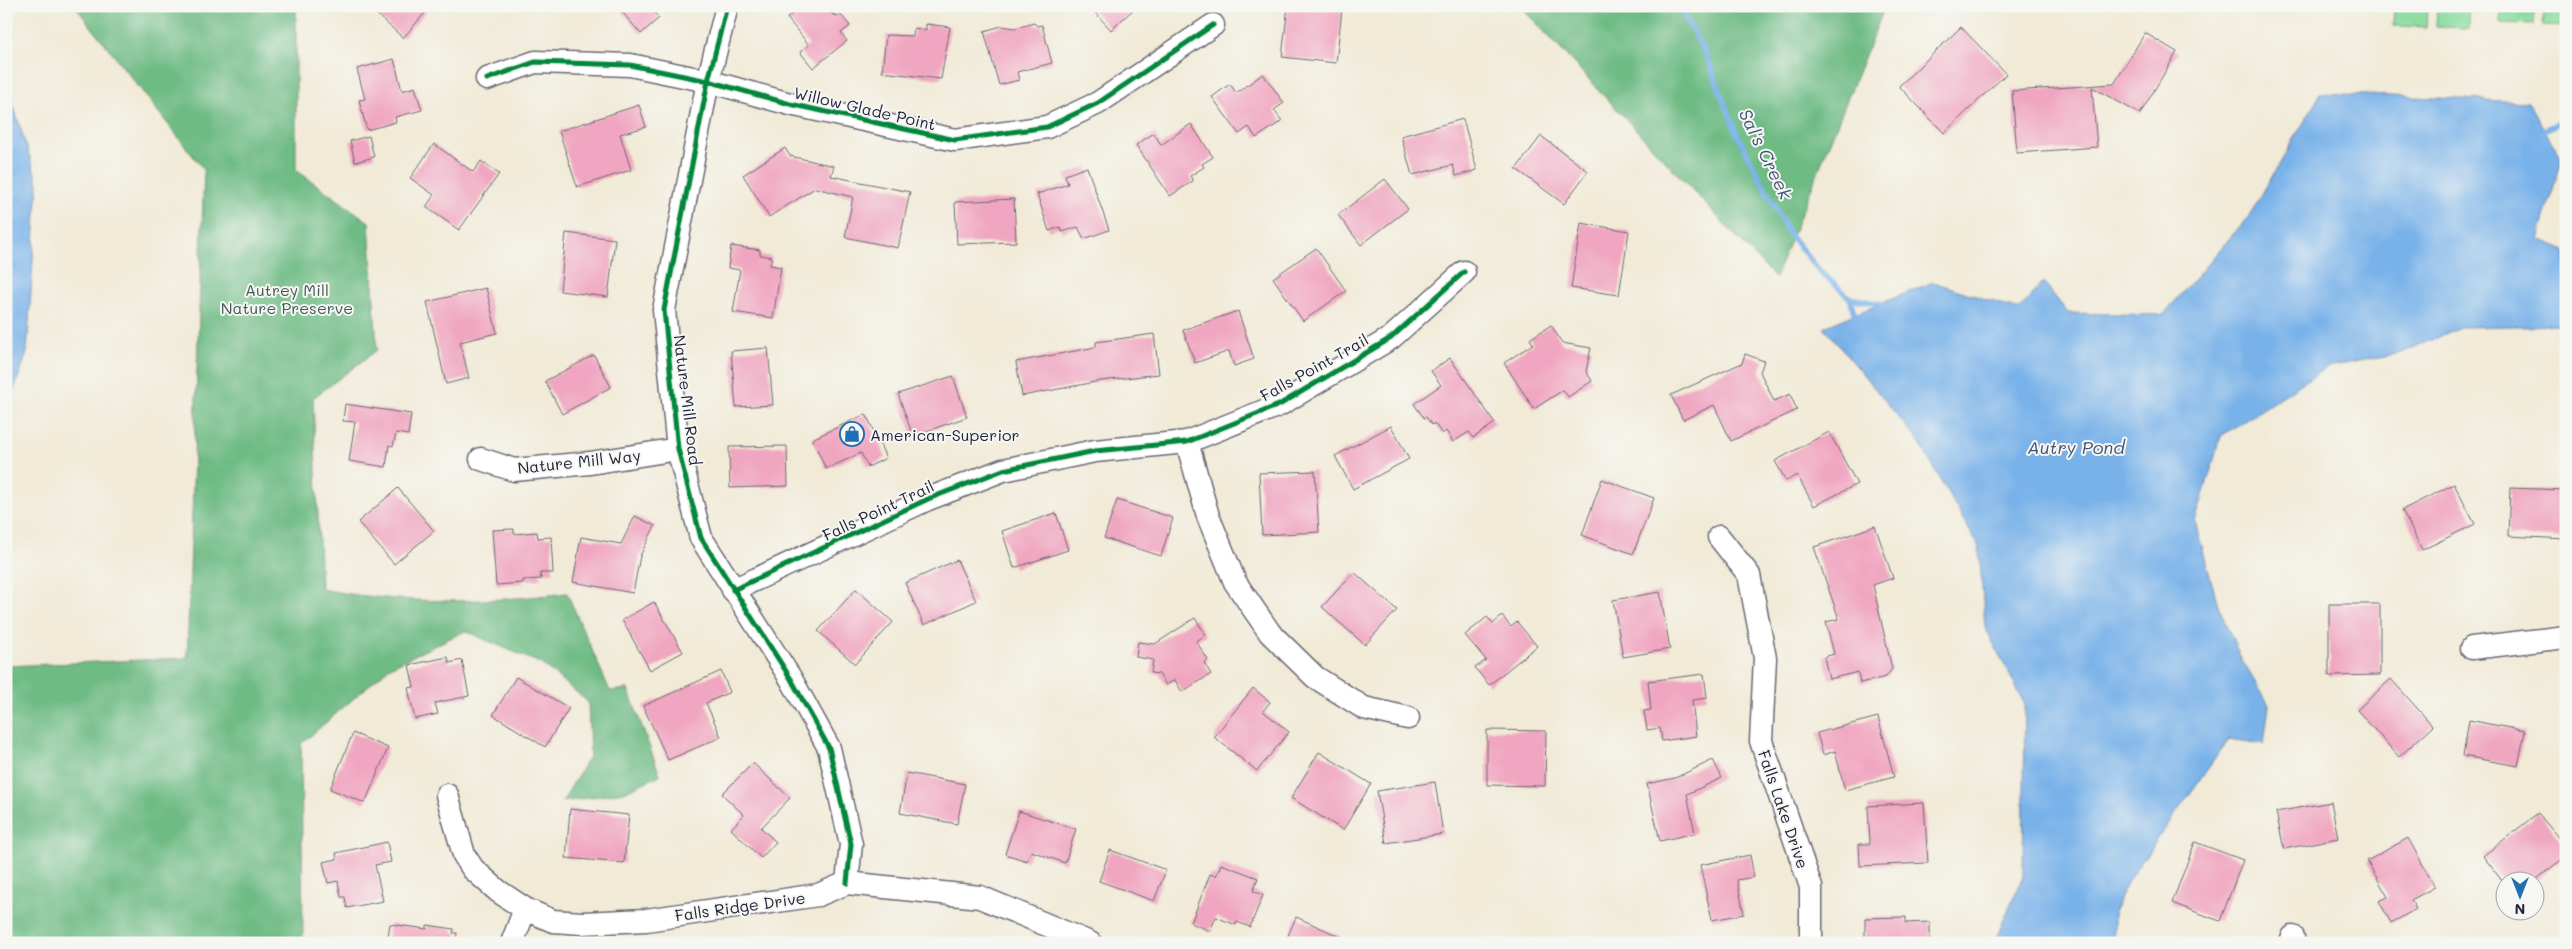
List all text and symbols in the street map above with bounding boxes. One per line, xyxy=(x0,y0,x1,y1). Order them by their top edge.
street label: Willow Glade Point xyxy=(792,81,938,135)
water label: Sal's Creek xyxy=(1734,105,1798,204)
park label: Autrey Mill Nature Preserve xyxy=(221,279,353,318)
street label: Falls Point Trail xyxy=(1256,329,1372,405)
street label: Nature Mill Road xyxy=(670,334,706,466)
shop icon: American-Superior xyxy=(839,421,865,447)
place label: American-Superior xyxy=(870,424,1020,445)
water label: Autry Pond xyxy=(2027,435,2126,459)
street label: Nature Mill Way xyxy=(516,444,642,478)
street label: Falls Point Trail xyxy=(819,475,937,545)
street label: Falls Lake Drive xyxy=(1754,747,1814,871)
north arrow xyxy=(2494,872,2544,922)
street label: Falls Ridge Drive xyxy=(673,886,807,926)
text: N xyxy=(2515,900,2525,919)

